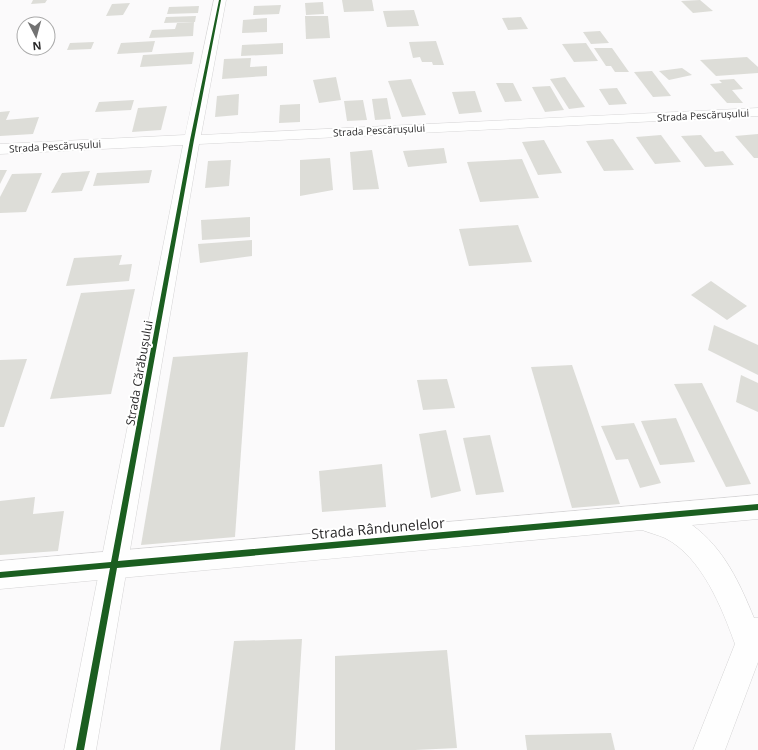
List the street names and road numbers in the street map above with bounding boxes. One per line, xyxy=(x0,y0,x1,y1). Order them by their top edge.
street label: Strada Pescărușului xyxy=(657,106,749,124)
street label: Strada Pescărușului xyxy=(333,121,425,139)
street label: Strada Pescărușului xyxy=(9,137,101,155)
street label: Strada Cărăbușului xyxy=(121,319,157,427)
street label: Strada Rândunelelor xyxy=(311,513,446,543)

